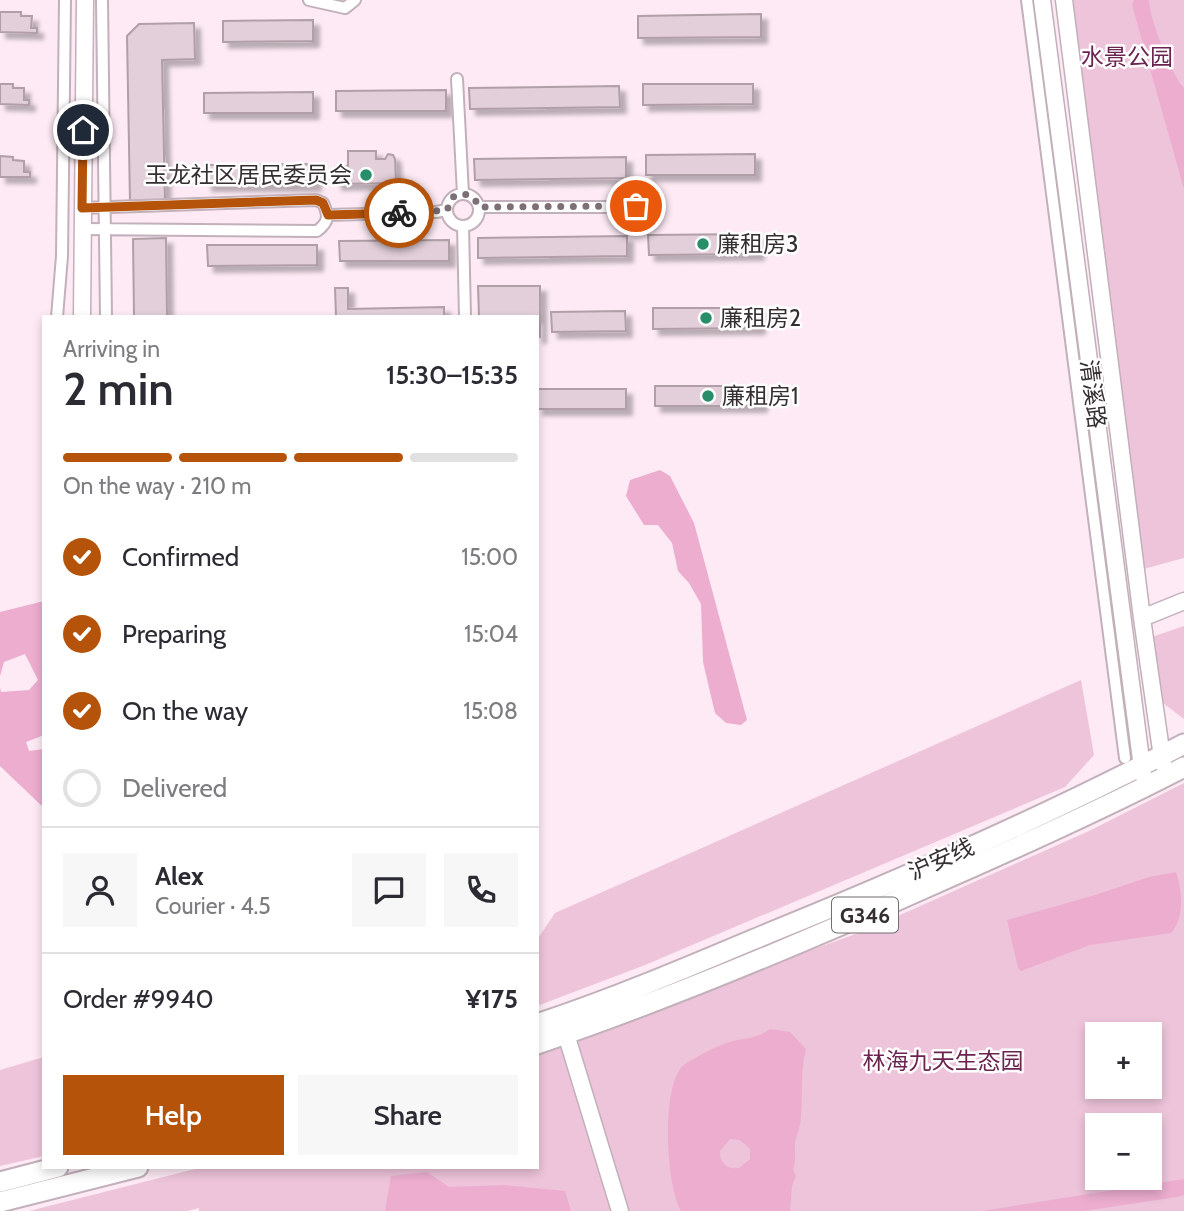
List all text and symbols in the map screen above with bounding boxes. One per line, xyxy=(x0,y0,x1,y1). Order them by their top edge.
park label: 水景公园 xyxy=(1081,43,1173,71)
pin xyxy=(53,100,113,160)
icon: home xyxy=(64,111,102,149)
place label: 玉龙社区居民委员会 xyxy=(145,161,352,189)
marker: 玉龙社区居民委员会 xyxy=(358,167,374,183)
pin xyxy=(606,176,666,236)
courier xyxy=(364,178,434,248)
icon: bag xyxy=(617,187,655,225)
icon: bike xyxy=(380,194,418,232)
place label: 廉租房3 xyxy=(717,230,798,258)
marker: 廉租房3 xyxy=(695,236,711,252)
place label: 廉租房2 xyxy=(720,304,801,332)
marker: 廉租房2 xyxy=(698,310,714,326)
text: Arriving in xyxy=(63,335,160,363)
street label: 清溪路 xyxy=(1075,358,1111,430)
text: 15:30–15:35 xyxy=(386,359,518,391)
text: 2 min xyxy=(63,361,174,417)
place label: 廉租房1 xyxy=(722,382,799,410)
marker: 廉租房1 xyxy=(700,388,716,404)
text: On the way · 210 m xyxy=(63,472,251,500)
icon: check xyxy=(63,538,101,576)
text: Confirmed xyxy=(122,541,239,573)
text: 15:00 xyxy=(461,543,518,571)
icon: check xyxy=(63,615,101,653)
text: Preparing xyxy=(122,618,226,650)
text: 15:04 xyxy=(464,620,518,648)
icon: check xyxy=(63,692,101,730)
text: On the way xyxy=(122,695,248,727)
text: 15:08 xyxy=(463,697,518,725)
text: Delivered xyxy=(122,772,227,804)
street label: 沪安线 xyxy=(904,832,978,886)
button: person xyxy=(63,853,137,927)
button: chat xyxy=(352,853,426,927)
button: phone xyxy=(444,853,518,927)
text: Alex xyxy=(155,860,204,892)
text: Courier · 4.5 xyxy=(155,892,271,920)
road number: G346 xyxy=(832,898,898,932)
text: Order #9940 xyxy=(63,983,214,1015)
text: ¥175 xyxy=(465,983,518,1015)
map controls xyxy=(1085,1022,1162,1190)
button: + xyxy=(1085,1022,1162,1099)
park label: 林海九天生态园 xyxy=(863,1047,1024,1075)
button: Help xyxy=(63,1075,284,1155)
button: Share xyxy=(298,1075,518,1155)
button: − xyxy=(1085,1113,1162,1190)

